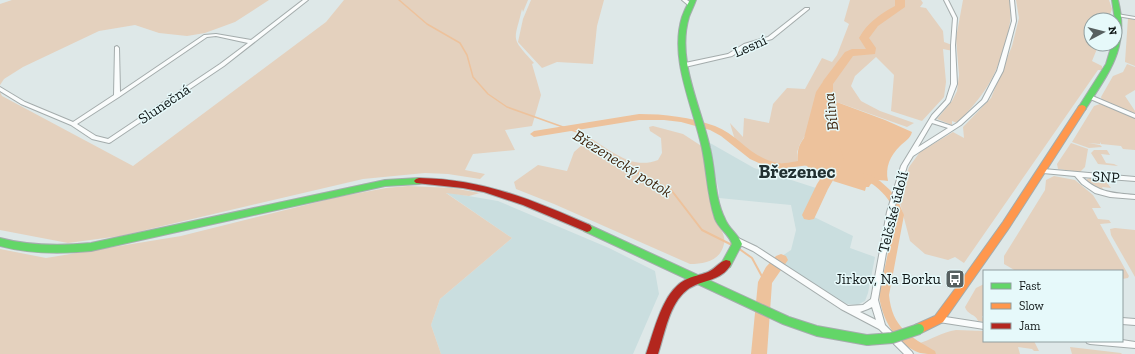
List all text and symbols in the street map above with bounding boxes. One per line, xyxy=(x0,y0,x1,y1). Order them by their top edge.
north arrow xyxy=(1083,12,1123,52)
text: N xyxy=(1105,26,1119,36)
street label: Lesní xyxy=(731,31,769,61)
street label: Slunečná xyxy=(135,80,193,128)
water label: Bílina xyxy=(819,92,842,132)
water label: Březenecký potok xyxy=(570,125,676,201)
district label: Březenec xyxy=(758,160,836,183)
street label: SNP xyxy=(1092,167,1121,187)
street label: Telčské údolí xyxy=(874,169,912,255)
bus stop icon: Jirkov, Na Borku xyxy=(944,268,966,290)
place label: Jirkov, Na Borku xyxy=(835,270,942,288)
legend xyxy=(983,270,1123,342)
text: Fast xyxy=(1019,279,1042,293)
text: Slow xyxy=(1019,299,1045,313)
text: Jam xyxy=(1019,319,1041,333)

